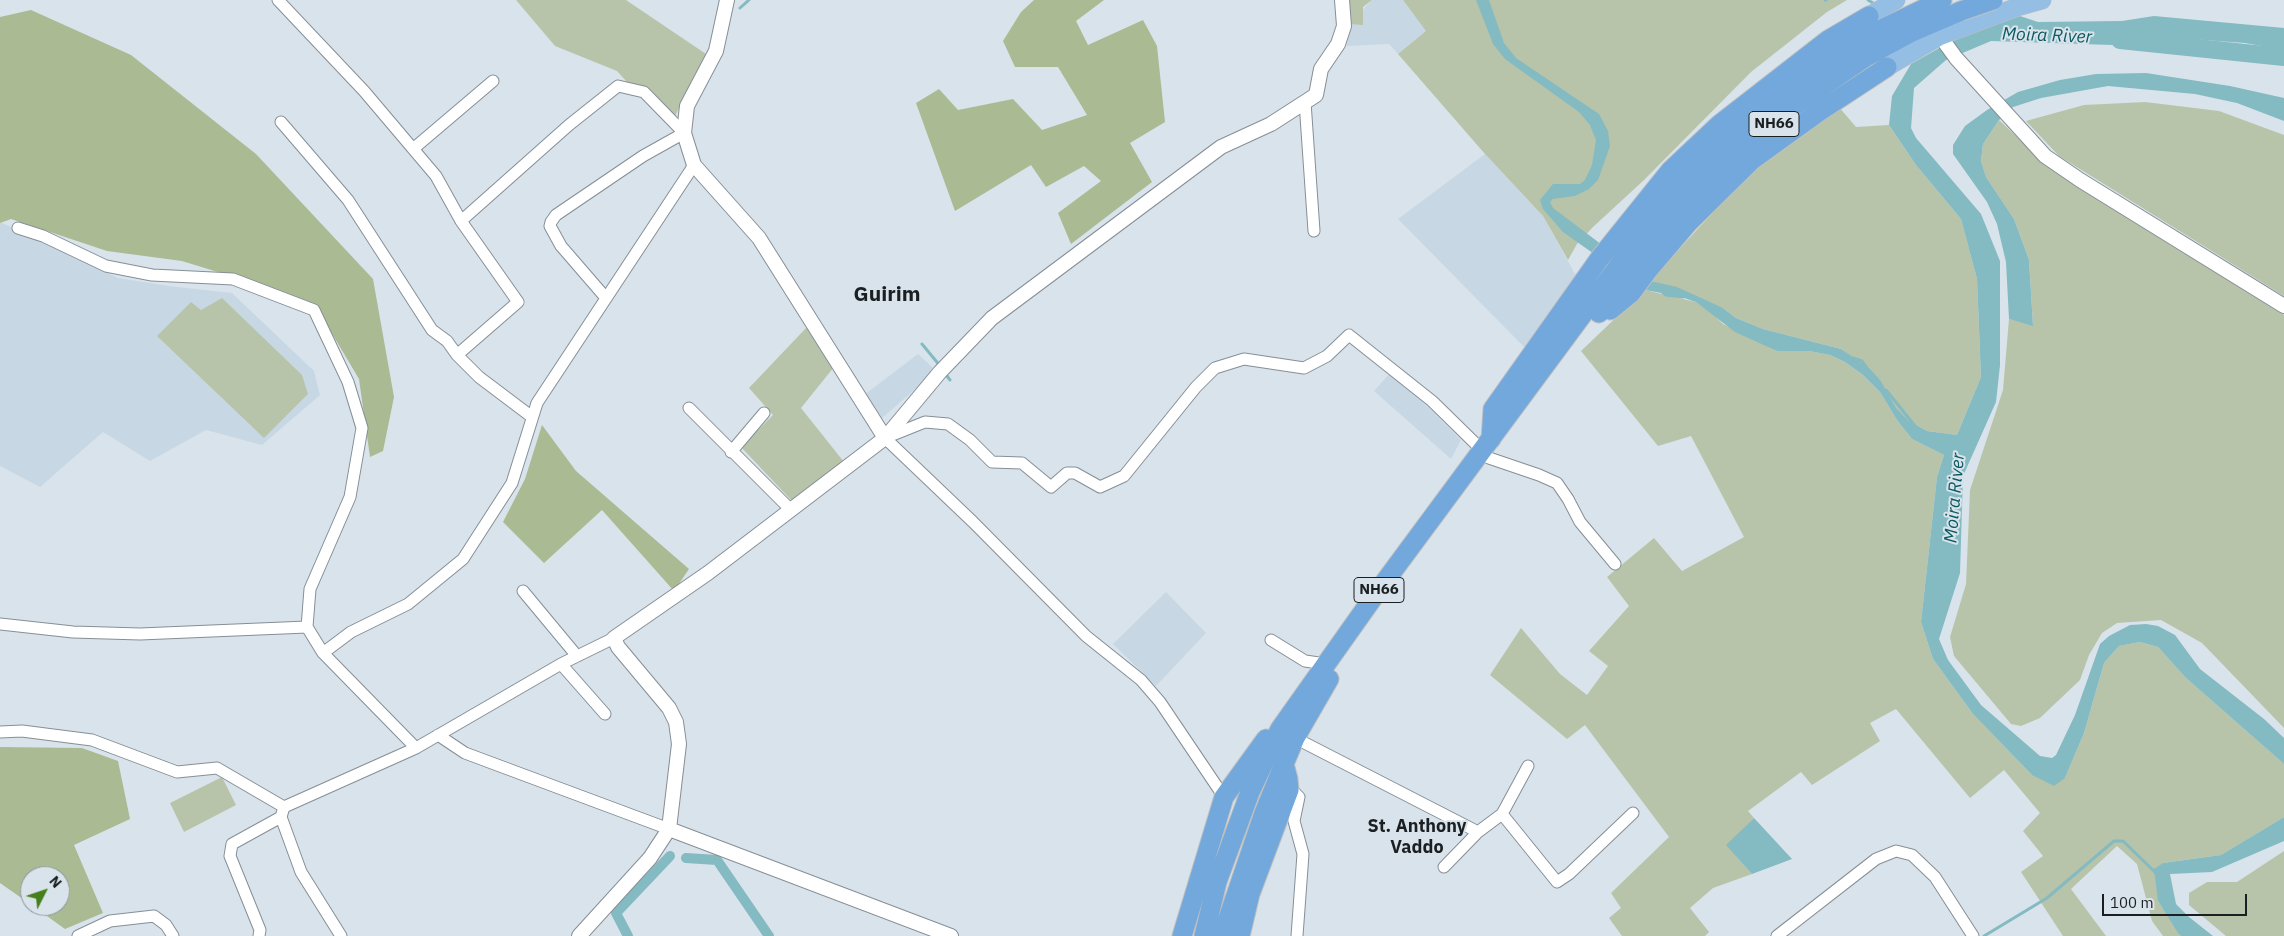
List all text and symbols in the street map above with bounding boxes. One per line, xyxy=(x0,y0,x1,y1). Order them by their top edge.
water label: Moira River xyxy=(2002,24,2092,48)
road number: NH66 xyxy=(1749,112,1799,136)
district label: Guirim xyxy=(854,282,920,308)
water label: Moira River xyxy=(1940,452,1970,544)
road number: NH66 xyxy=(1354,578,1404,602)
district label: St. Anthony Vaddo xyxy=(1368,816,1466,859)
north arrow xyxy=(20,866,70,916)
text: N xyxy=(45,872,66,892)
scale bar xyxy=(2104,884,2249,916)
text: 100 m xyxy=(2110,893,2154,912)

